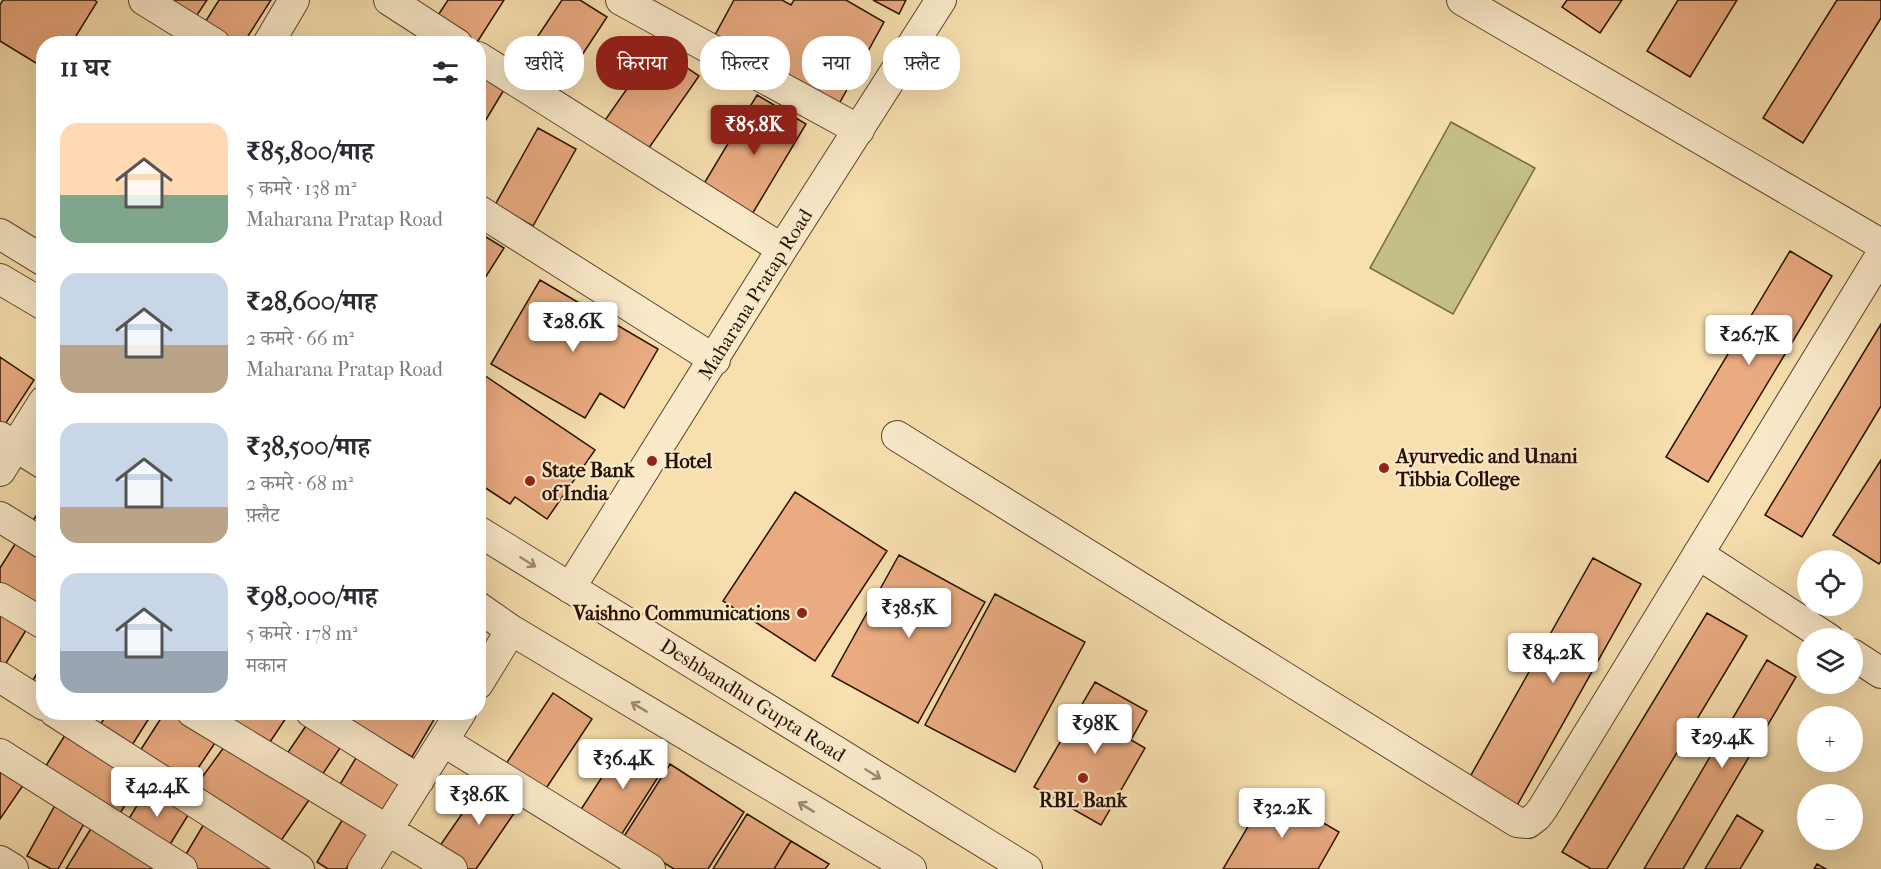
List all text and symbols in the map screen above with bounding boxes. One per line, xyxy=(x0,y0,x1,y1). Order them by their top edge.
chip: खरीदें xyxy=(504,36,584,90)
chip: किराया xyxy=(596,36,688,90)
chip: फ़िल्टर xyxy=(700,36,790,90)
chip: नया xyxy=(802,36,871,90)
chip: फ़्लैट xyxy=(883,36,960,90)
text: 11 घर xyxy=(60,52,110,83)
icon: filters xyxy=(429,56,462,89)
pin: ₹85.8K xyxy=(705,105,803,156)
text: ₹85.8K xyxy=(725,113,783,136)
text: ₹85,800/माह xyxy=(246,136,374,167)
icon: home xyxy=(108,147,180,219)
text: 5 कमरे · 138 m² xyxy=(246,177,356,200)
street label: Maharana Pratap Road xyxy=(694,204,818,384)
text: Maharana Pratap Road xyxy=(246,208,443,231)
text: ₹28,600/माह xyxy=(246,286,377,317)
icon: home xyxy=(108,297,180,369)
pin: ₹28.6K xyxy=(524,302,622,353)
text: ₹28.6K xyxy=(543,310,603,333)
pin: ₹26.7K xyxy=(1700,315,1798,366)
text: ₹26.7K xyxy=(1719,323,1779,346)
text: 2 कमरे · 66 m² xyxy=(246,327,354,350)
text: Maharana Pratap Road xyxy=(246,358,443,381)
text: ₹38,500/माह xyxy=(246,431,370,462)
place label: Ayurvedic and Unani Tibbia College xyxy=(1394,445,1579,491)
icon: home xyxy=(108,447,180,519)
place label: Hotel xyxy=(664,450,713,473)
marker: Hotel xyxy=(645,454,659,468)
place label: State Bank of India xyxy=(542,459,635,505)
marker: Ayurvedic and Unani Tibbia College xyxy=(1377,461,1391,475)
text: 2 कमरे · 68 m² xyxy=(246,472,353,495)
marker: State Bank of India xyxy=(523,474,537,488)
text: फ़्लैट xyxy=(246,504,279,527)
map controls xyxy=(1797,550,1863,850)
button: locate xyxy=(1797,550,1863,616)
one-way arrow xyxy=(519,556,536,568)
text: ₹98,000/माह xyxy=(246,581,377,612)
pin: ₹38.5K xyxy=(860,588,958,639)
text: ₹38.5K xyxy=(881,596,937,619)
icon: home xyxy=(108,597,180,669)
place label: Vaishno Communications xyxy=(572,602,791,625)
marker: Vaishno Communications xyxy=(795,606,809,620)
text: 5 कमरे · 178 m² xyxy=(246,622,358,645)
button: layers xyxy=(1797,628,1863,694)
pin: ₹84.2K xyxy=(1504,633,1602,684)
street label: Deshbandhu Gupta Road xyxy=(656,634,850,767)
text: ₹84.2K xyxy=(1522,641,1584,664)
text: मकान xyxy=(246,654,287,677)
one-way arrow xyxy=(631,700,648,712)
pin: ₹98K xyxy=(1059,704,1131,755)
button: + xyxy=(1797,706,1863,772)
text: ₹98K xyxy=(1072,712,1118,735)
pin: ₹29.4K xyxy=(1673,718,1771,769)
text: ₹29.4K xyxy=(1691,726,1753,749)
pin: ₹36.4K xyxy=(574,739,672,790)
text: ₹36.4K xyxy=(592,747,654,770)
pin: ₹42.4K xyxy=(108,767,206,818)
one-way arrow xyxy=(864,769,881,781)
marker: RBL Bank xyxy=(1076,771,1090,785)
text: ₹42.4K xyxy=(125,775,189,798)
pin: ₹38.6K xyxy=(430,775,528,826)
text: ₹38.6K xyxy=(450,783,508,806)
button: − xyxy=(1797,784,1863,850)
pin: ₹32.2K xyxy=(1233,788,1331,839)
place label: RBL Bank xyxy=(1039,789,1128,812)
text: ₹32.2K xyxy=(1253,796,1311,819)
one-way arrow xyxy=(798,800,815,812)

